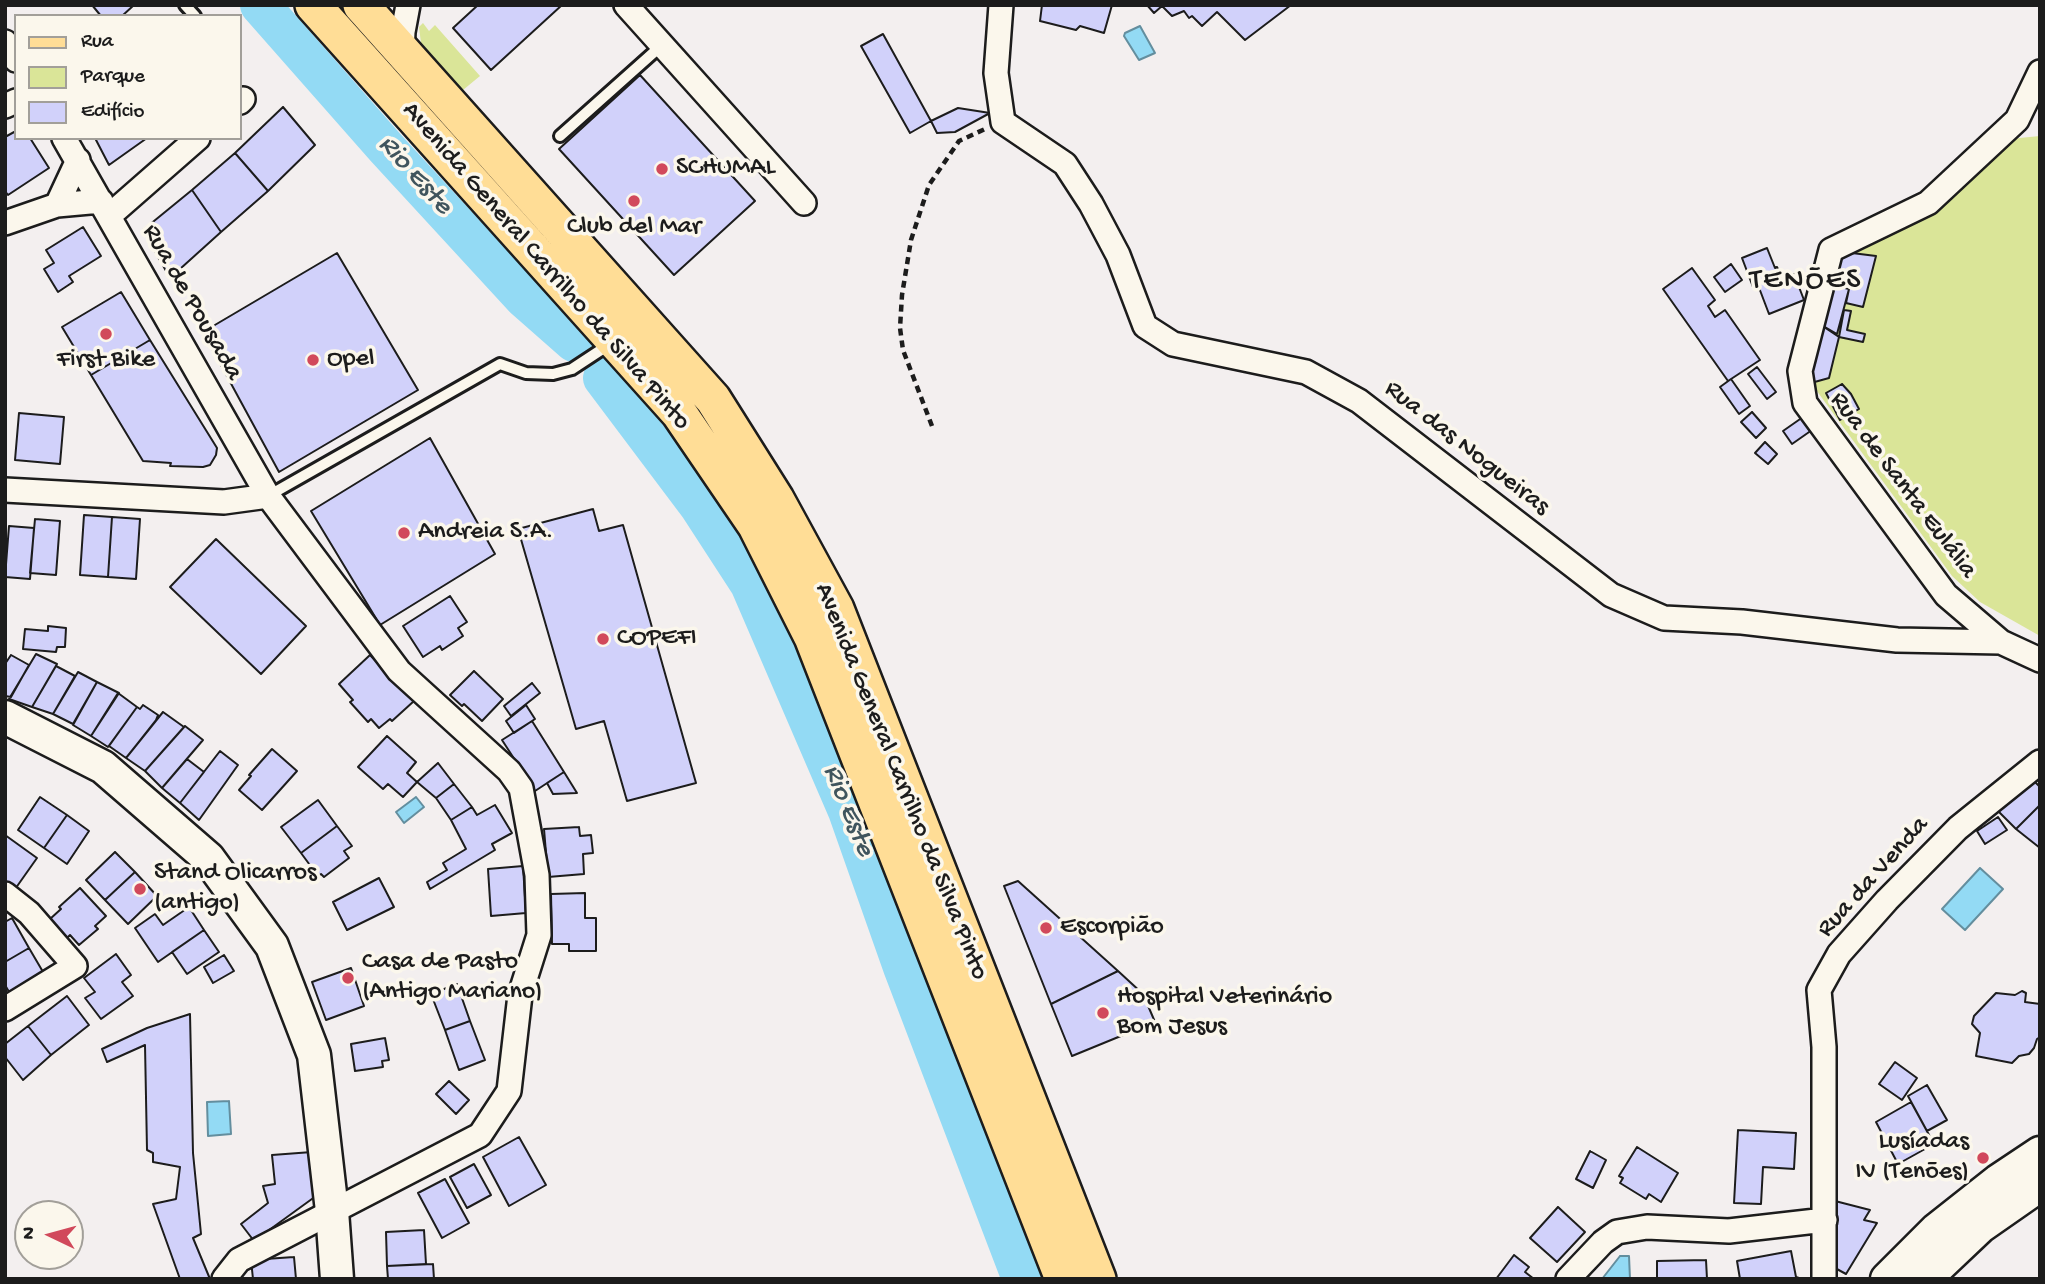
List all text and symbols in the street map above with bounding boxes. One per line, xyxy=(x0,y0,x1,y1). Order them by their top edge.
legend xyxy=(14,14,242,140)
text: Rua xyxy=(81,30,114,55)
text: Parque xyxy=(81,65,145,90)
street label: Avenida General Carrilho da Silva Pinto xyxy=(394,96,696,438)
text: Edifício xyxy=(81,100,145,125)
water label: Rio Este xyxy=(370,129,458,223)
place label: SCHUMAL xyxy=(676,153,775,185)
marker: SCHUMAL xyxy=(654,161,670,177)
marker: Club del Mar xyxy=(626,193,642,209)
place label: Club del Mar xyxy=(567,212,701,244)
street label: Rua de Pousada xyxy=(134,219,248,387)
district label: TENÕES xyxy=(1751,264,1861,300)
marker: First Bike xyxy=(98,326,114,342)
place label: Opel xyxy=(327,344,375,376)
place label: First Bike xyxy=(57,345,155,377)
marker: Opel xyxy=(305,352,321,368)
street label: Rua das Nogueiras xyxy=(1377,375,1555,523)
street label: Rua de Santa Eulália xyxy=(1822,387,1982,585)
place label: Andreia S.A. xyxy=(418,517,553,549)
marker: Andreia S.A. xyxy=(396,525,412,541)
street label: Avenida General Carrilho da Silva Pinto xyxy=(806,579,994,985)
place label: COPEFI xyxy=(617,623,697,655)
marker: COPEFI xyxy=(595,631,611,647)
water label: Rio Este xyxy=(814,760,880,862)
street label: Rua da Venda xyxy=(1812,811,1936,945)
place label: Stand Olicarros (antigo) xyxy=(154,858,317,920)
marker: Stand Olicarros (antigo) xyxy=(132,881,148,897)
place label: Escorpião xyxy=(1060,912,1164,944)
marker: Escorpião xyxy=(1038,920,1054,936)
place label: Casa de Pasto (Antigo Mariano) xyxy=(362,947,543,1009)
marker: Casa de Pasto (Antigo Mariano) xyxy=(340,970,356,986)
place label: Hospital Veterinário Bom Jesus xyxy=(1117,982,1332,1044)
marker: Hospital Veterinário Bom Jesus xyxy=(1095,1005,1111,1021)
place label: Lusíadas IV (Tenões) xyxy=(1855,1127,1969,1188)
marker: Lusíadas IV (Tenões) xyxy=(1975,1150,1991,1166)
north arrow xyxy=(14,1200,84,1270)
text: N xyxy=(18,1226,42,1240)

